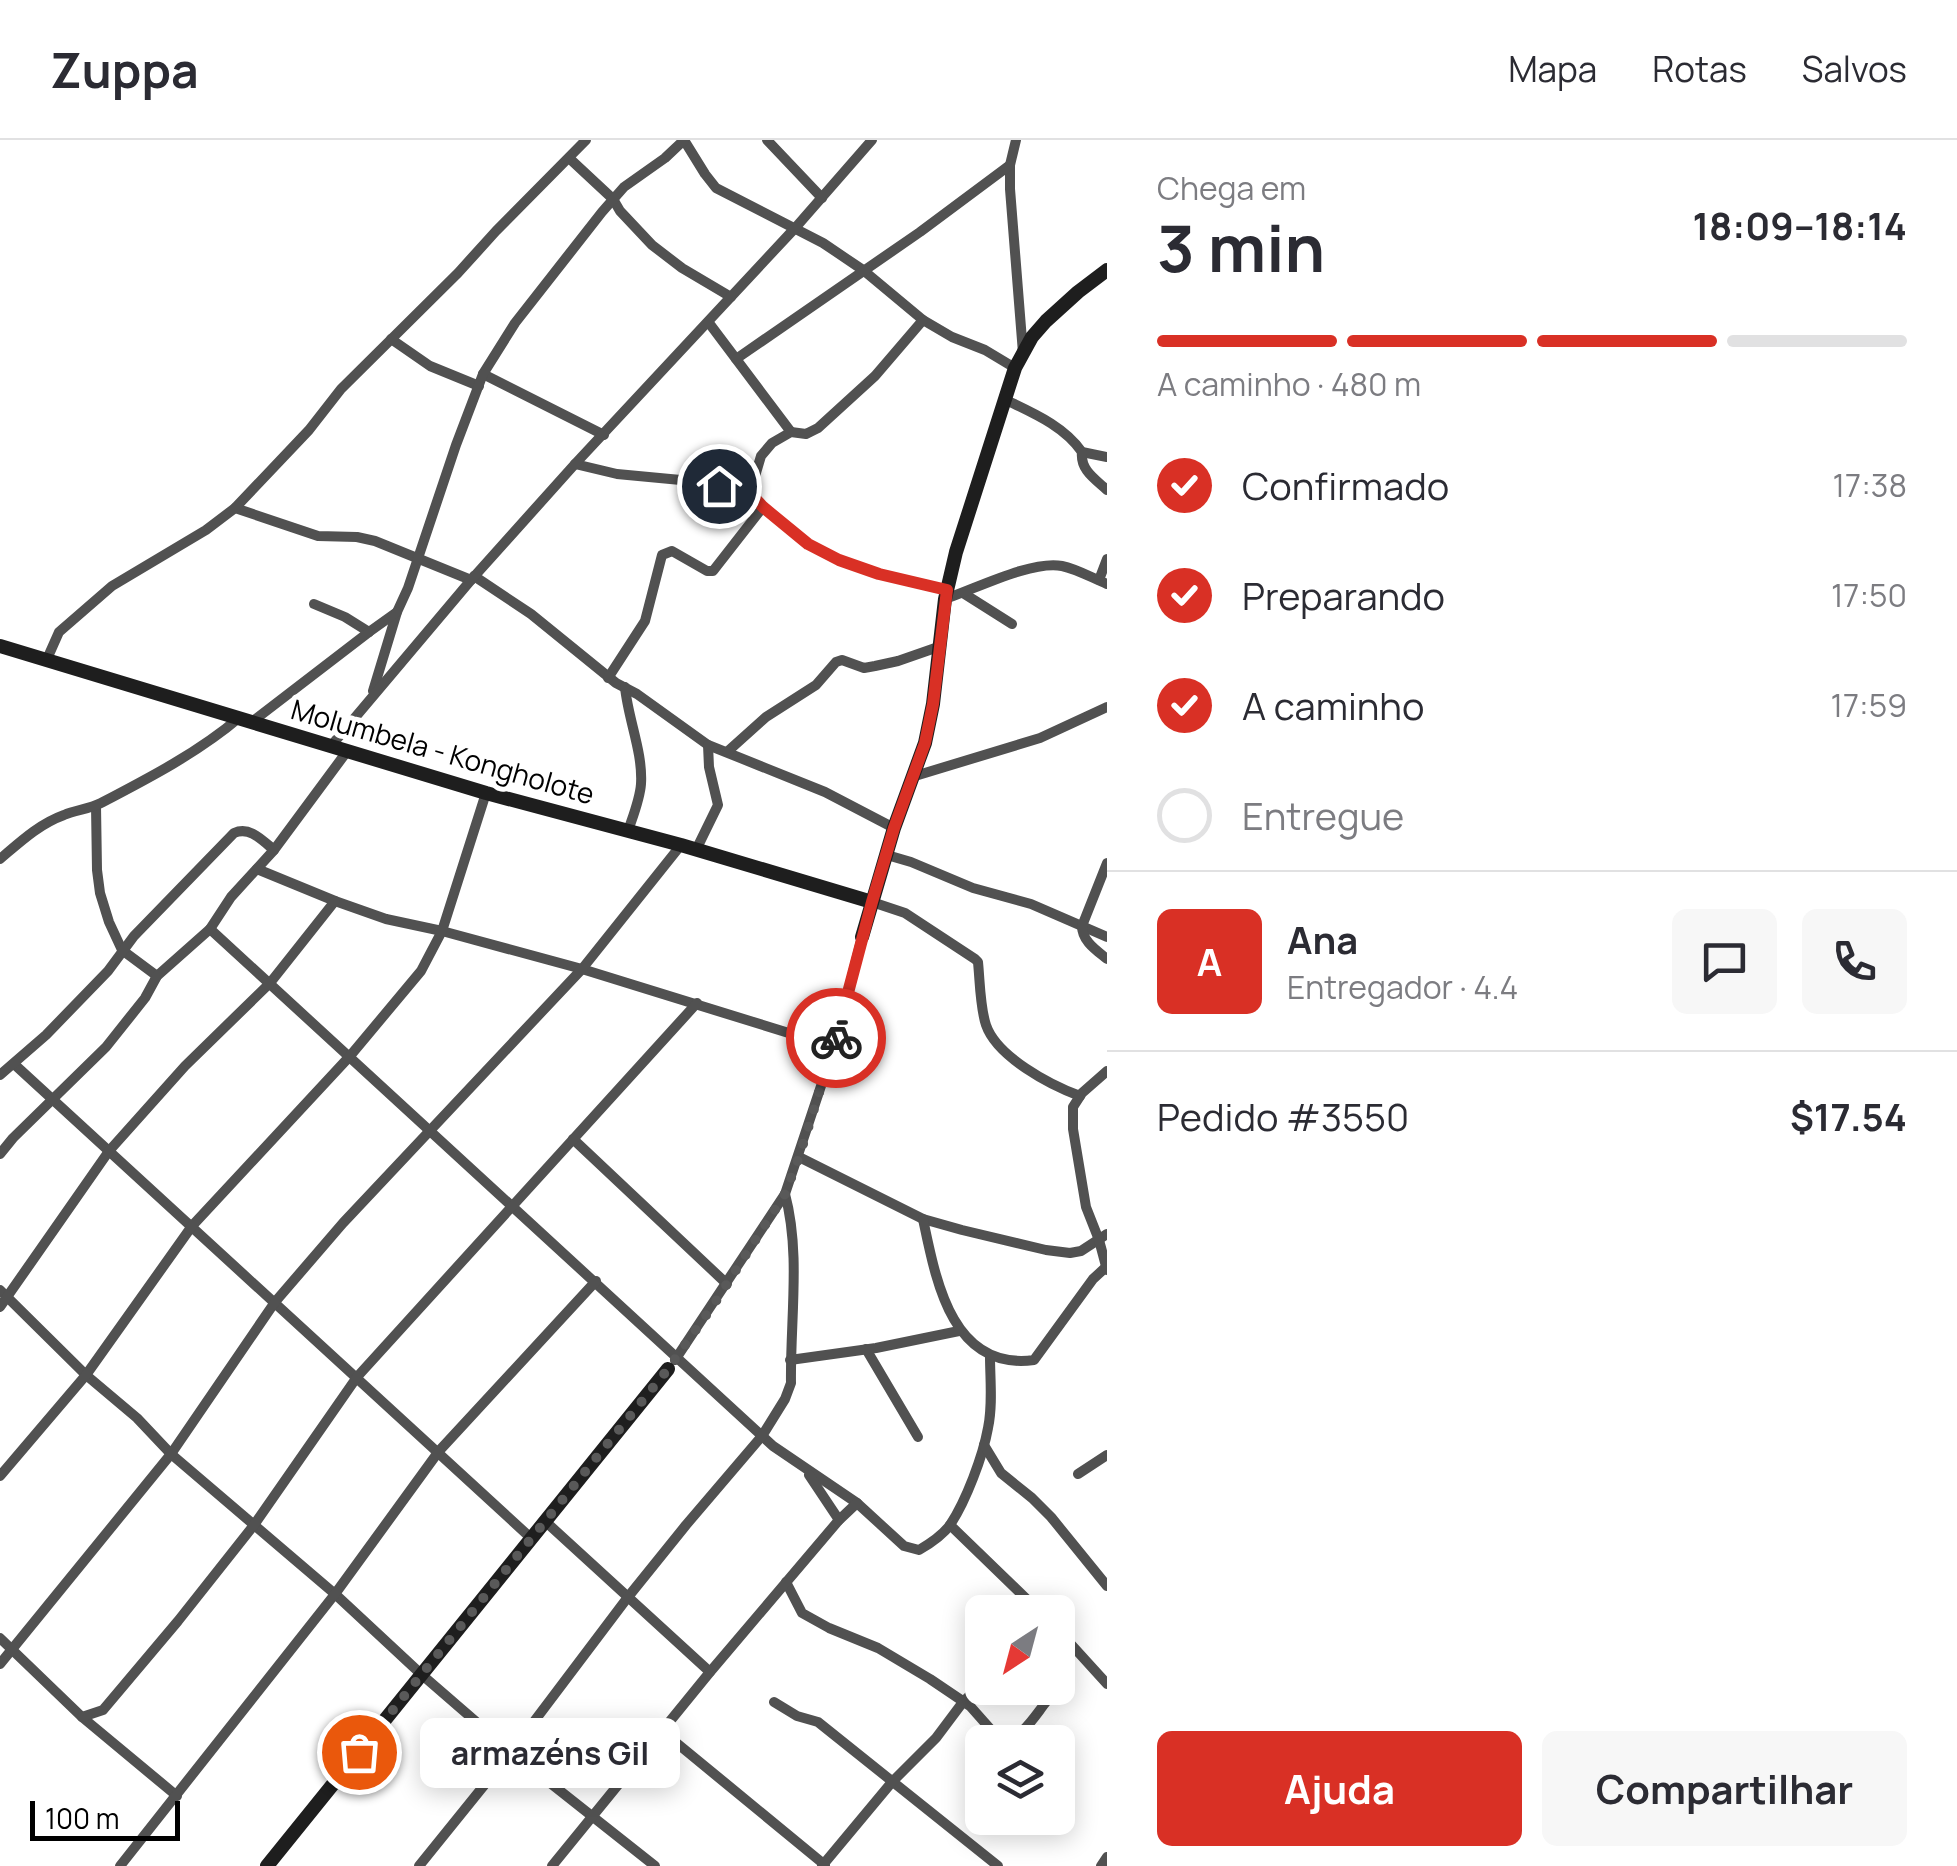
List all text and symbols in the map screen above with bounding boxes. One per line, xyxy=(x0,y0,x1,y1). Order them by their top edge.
text: Zuppa xyxy=(50,37,199,102)
text: Mapa xyxy=(1508,45,1597,93)
text: Rotas xyxy=(1652,45,1747,93)
text: Salvos xyxy=(1802,45,1907,93)
text: Chega em xyxy=(1157,166,1306,210)
text: 18:09–18:14 xyxy=(1692,199,1907,251)
text: 3 min xyxy=(1157,203,1325,292)
text: A caminho · 480 m xyxy=(1157,362,1421,406)
pin xyxy=(677,444,762,529)
icon: check xyxy=(1157,458,1212,513)
icon: home xyxy=(692,459,747,514)
text: Confirmado xyxy=(1242,459,1449,511)
text: 17:38 xyxy=(1833,463,1907,507)
icon: check xyxy=(1157,568,1212,623)
text: Preparando xyxy=(1242,569,1445,621)
text: 17:50 xyxy=(1831,573,1907,617)
icon: check xyxy=(1157,678,1212,733)
text: A caminho xyxy=(1242,679,1424,731)
text: 17:59 xyxy=(1831,683,1907,727)
street label: Molumbela - Kongholote xyxy=(287,690,599,812)
text: Entregue xyxy=(1242,789,1404,841)
button: chat xyxy=(1672,909,1777,1014)
button: phone xyxy=(1802,909,1907,1014)
text: Ana xyxy=(1287,913,1358,965)
text: A xyxy=(1197,935,1222,987)
text: Entregador · 4.4 xyxy=(1287,965,1518,1009)
courier xyxy=(786,988,886,1088)
icon: bike xyxy=(809,1011,864,1066)
text: Pedido #3550 xyxy=(1157,1090,1409,1142)
text: $17.54 xyxy=(1790,1090,1907,1142)
north arrow xyxy=(965,1595,1075,1705)
map controls xyxy=(965,1595,1075,1835)
pin xyxy=(317,1710,402,1795)
callout: armazéns Gil xyxy=(419,1717,679,1787)
icon: bag xyxy=(332,1725,387,1780)
button: layers xyxy=(965,1725,1075,1835)
text: armazéns Gil xyxy=(451,1731,649,1775)
button: Ajuda xyxy=(1157,1731,1522,1846)
button: Compartilhar xyxy=(1542,1731,1907,1846)
scale bar xyxy=(30,1796,180,1840)
text: 100 m xyxy=(45,1799,119,1837)

